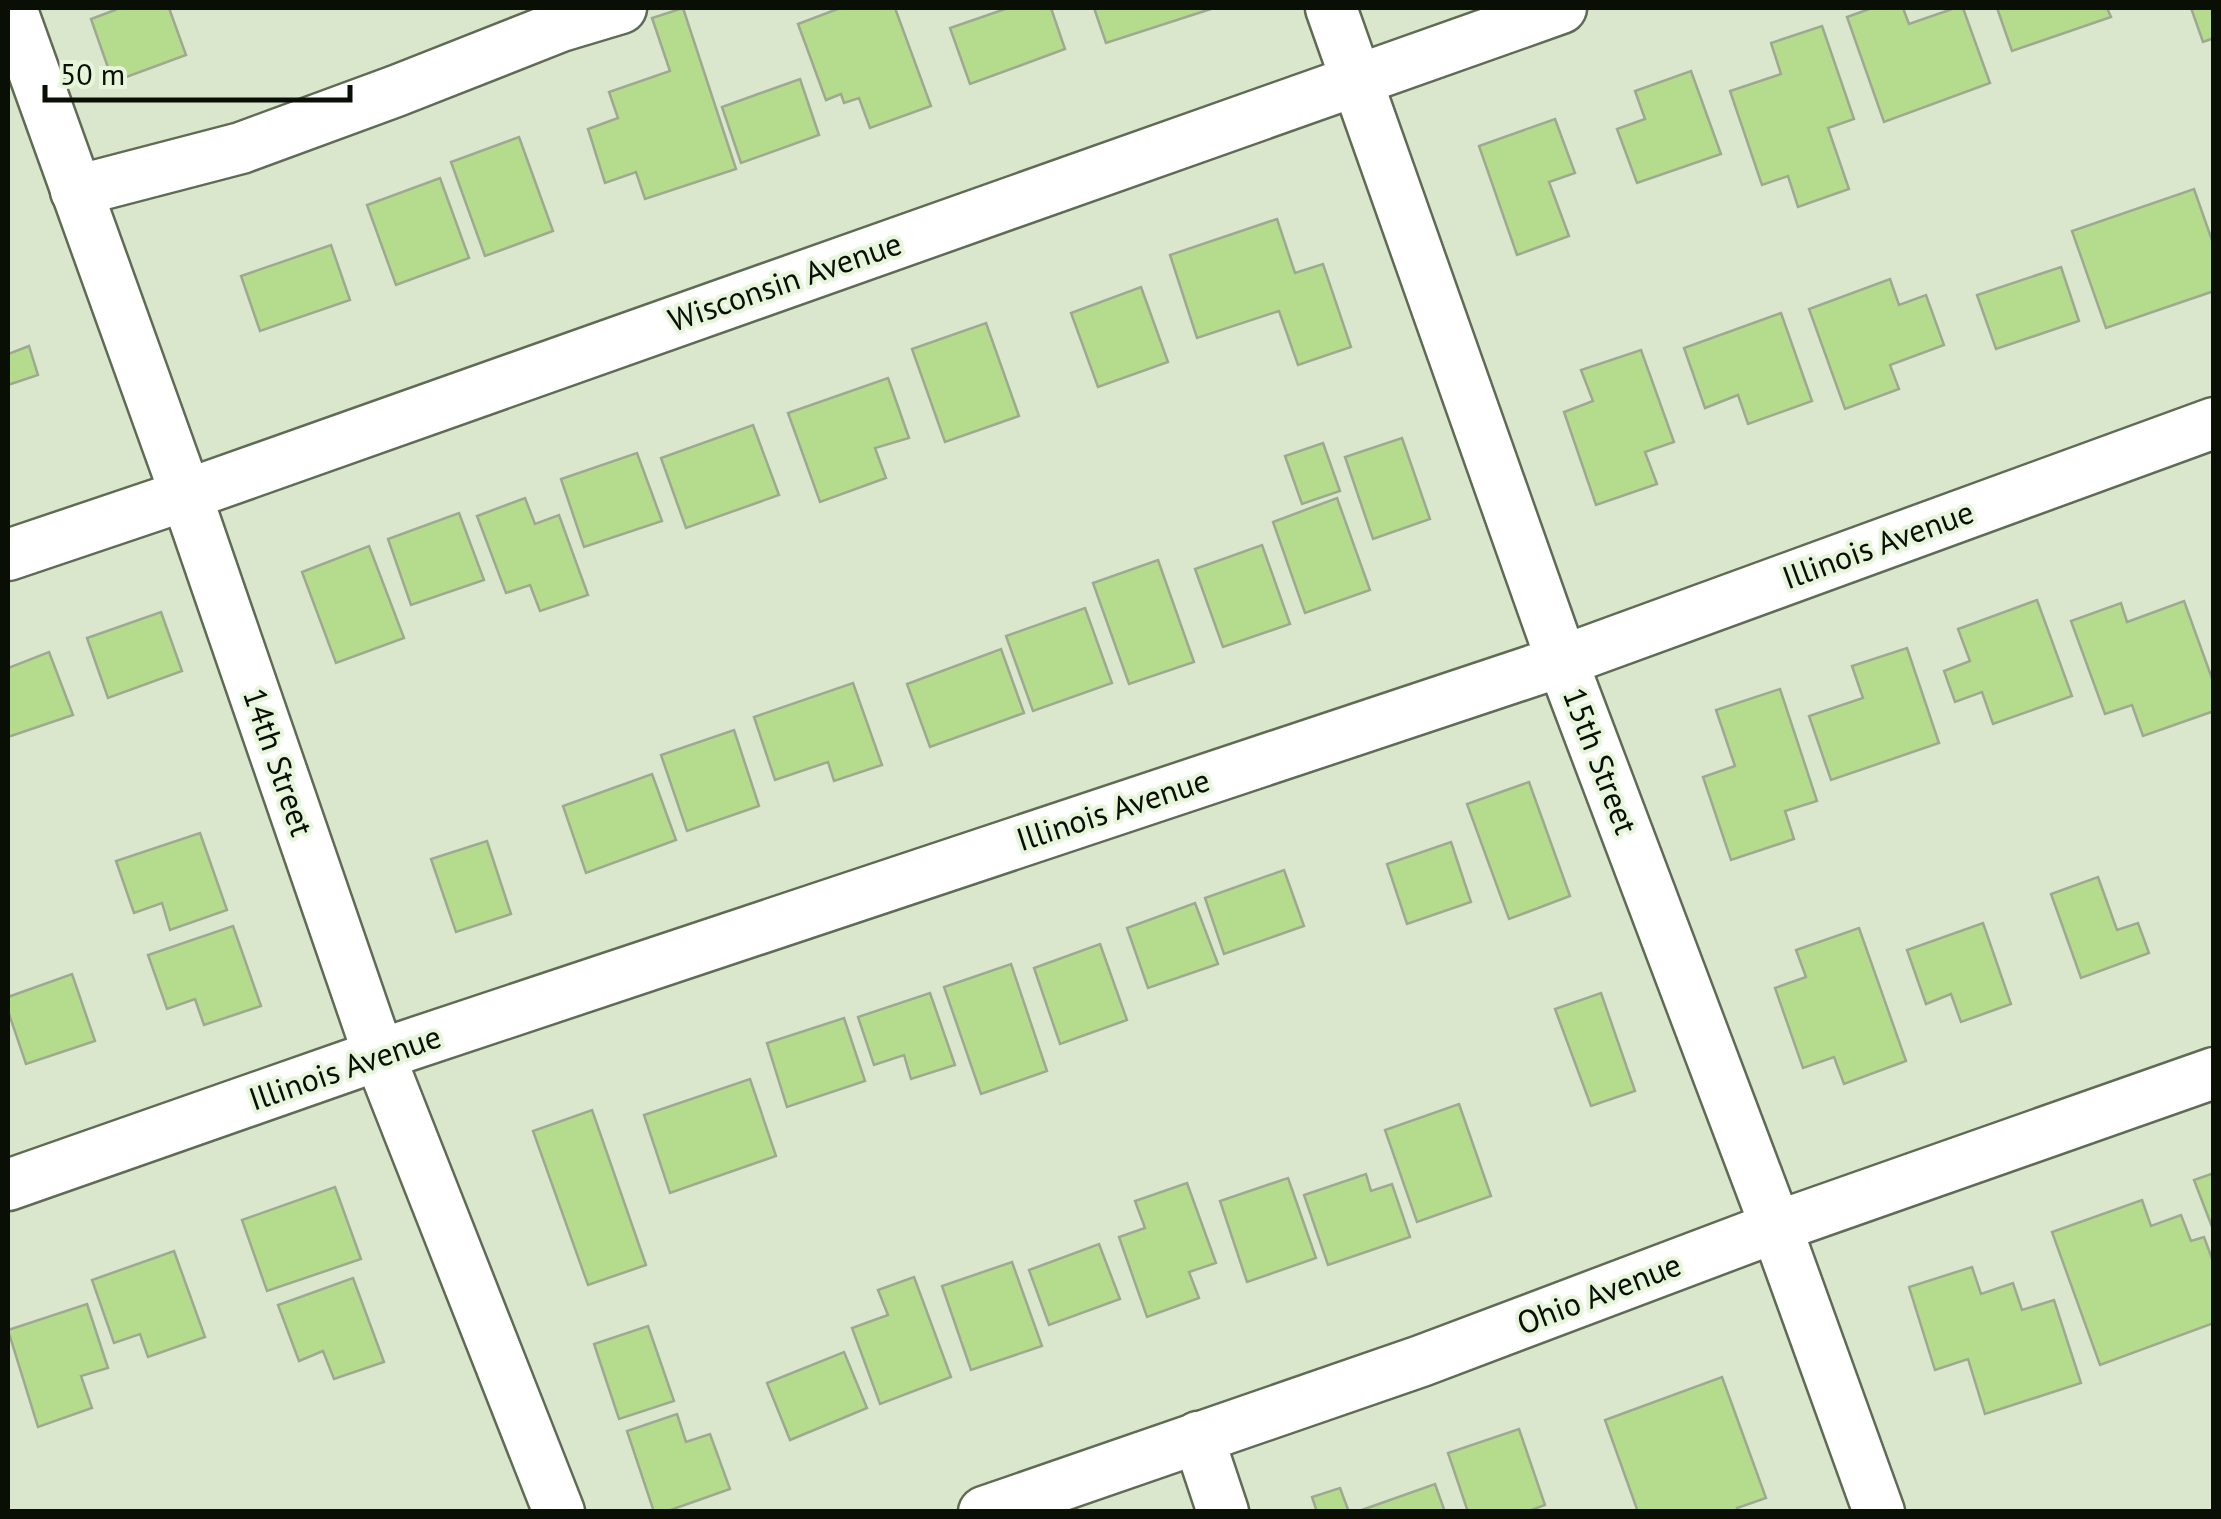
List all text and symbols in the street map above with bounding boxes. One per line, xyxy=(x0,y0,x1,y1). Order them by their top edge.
scale bar xyxy=(45,40,350,102)
text: 50 m xyxy=(60,54,125,93)
street label: Wisconsin Avenue xyxy=(663,221,907,341)
street label: Illinois Avenue xyxy=(1776,490,1979,598)
street label: 15th Street xyxy=(1554,681,1648,840)
street label: 14th Street xyxy=(234,682,324,841)
street label: Illinois Avenue xyxy=(1011,758,1215,860)
street label: Illinois Avenue xyxy=(243,1015,446,1120)
street label: Ohio Avenue xyxy=(1511,1243,1687,1344)

